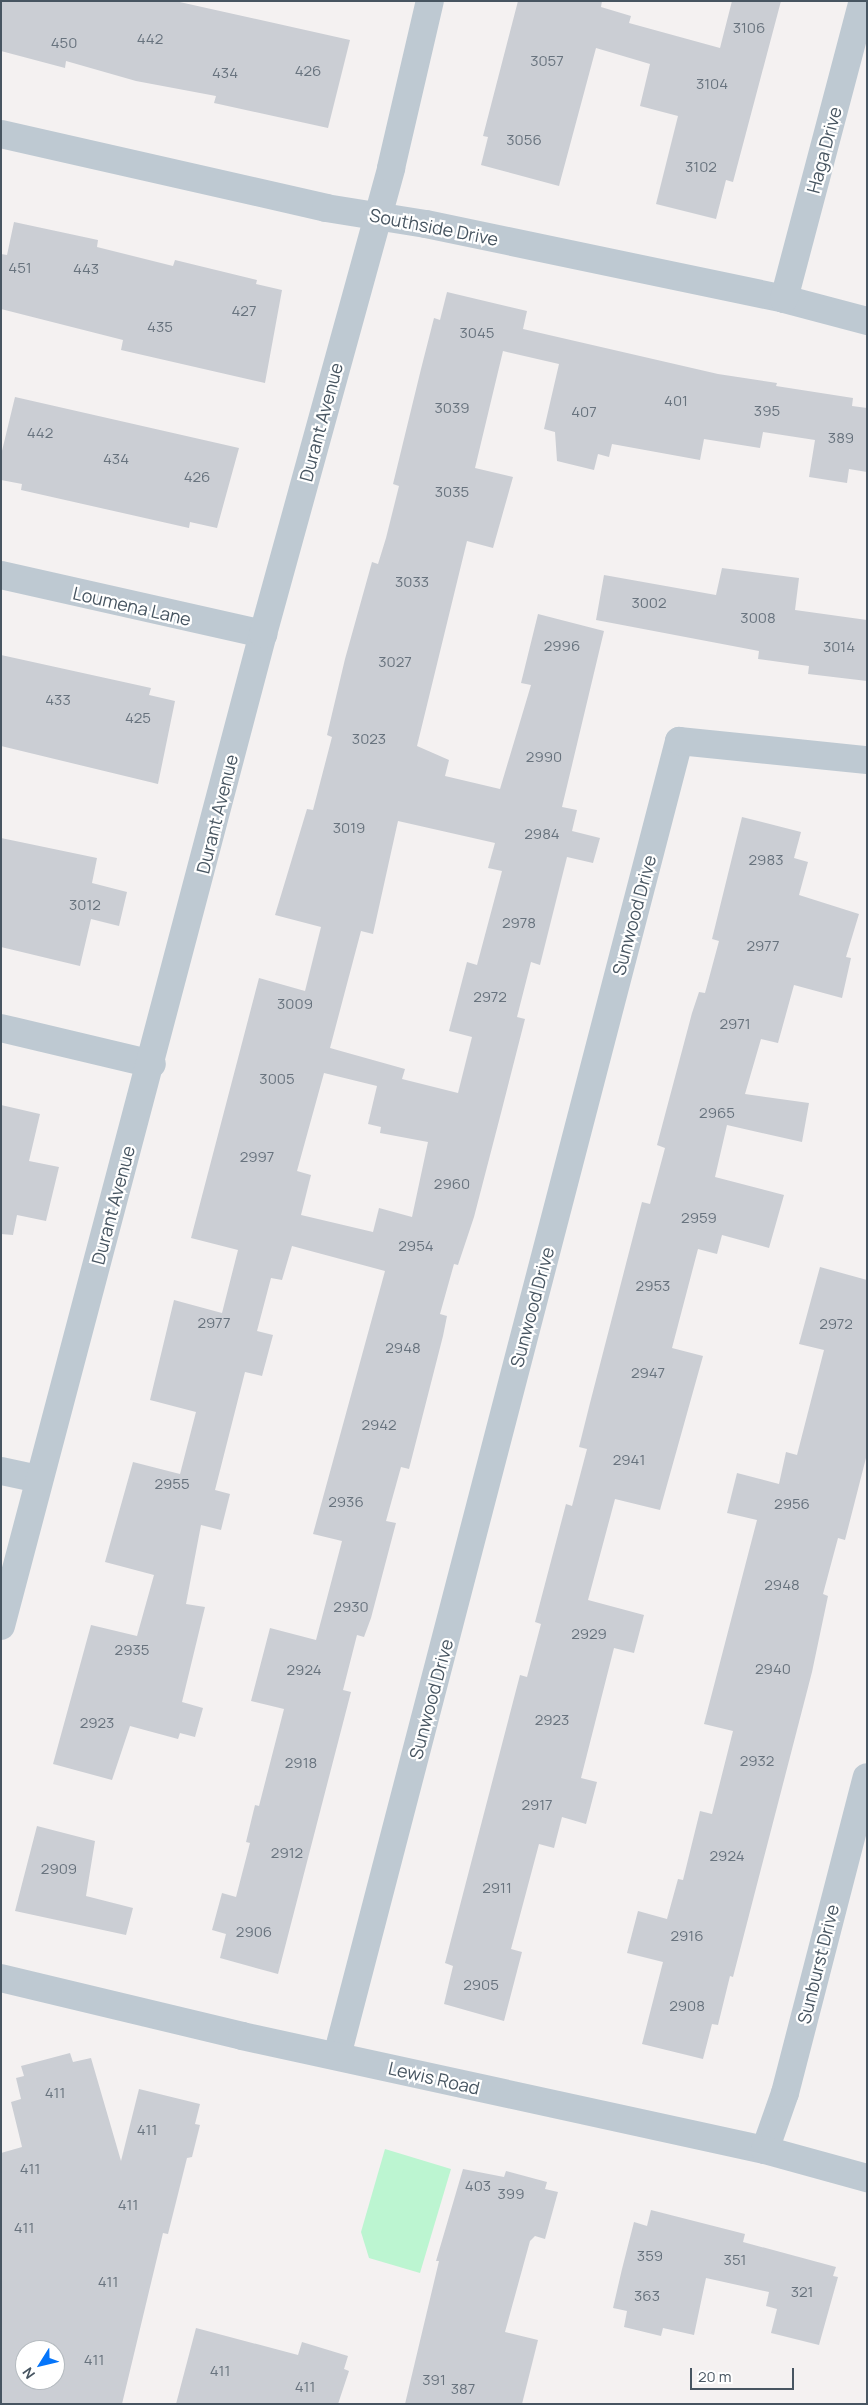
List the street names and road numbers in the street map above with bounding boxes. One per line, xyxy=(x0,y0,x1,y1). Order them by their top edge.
street label: Haga Drive xyxy=(802,104,846,196)
street label: Southside Drive xyxy=(368,204,500,250)
street label: Durant Avenue xyxy=(295,360,347,484)
street label: Loumena Lane xyxy=(71,582,193,630)
street label: Durant Avenue xyxy=(192,752,242,876)
street label: Sunwood Drive xyxy=(608,853,660,977)
street label: Durant Avenue xyxy=(87,1143,139,1267)
street label: Sunwood Drive xyxy=(506,1245,558,1369)
street label: Sunwood Drive xyxy=(405,1637,457,1761)
street label: Sunburst Drive xyxy=(793,1902,843,2026)
street label: Lewis Road xyxy=(386,2057,482,2099)

